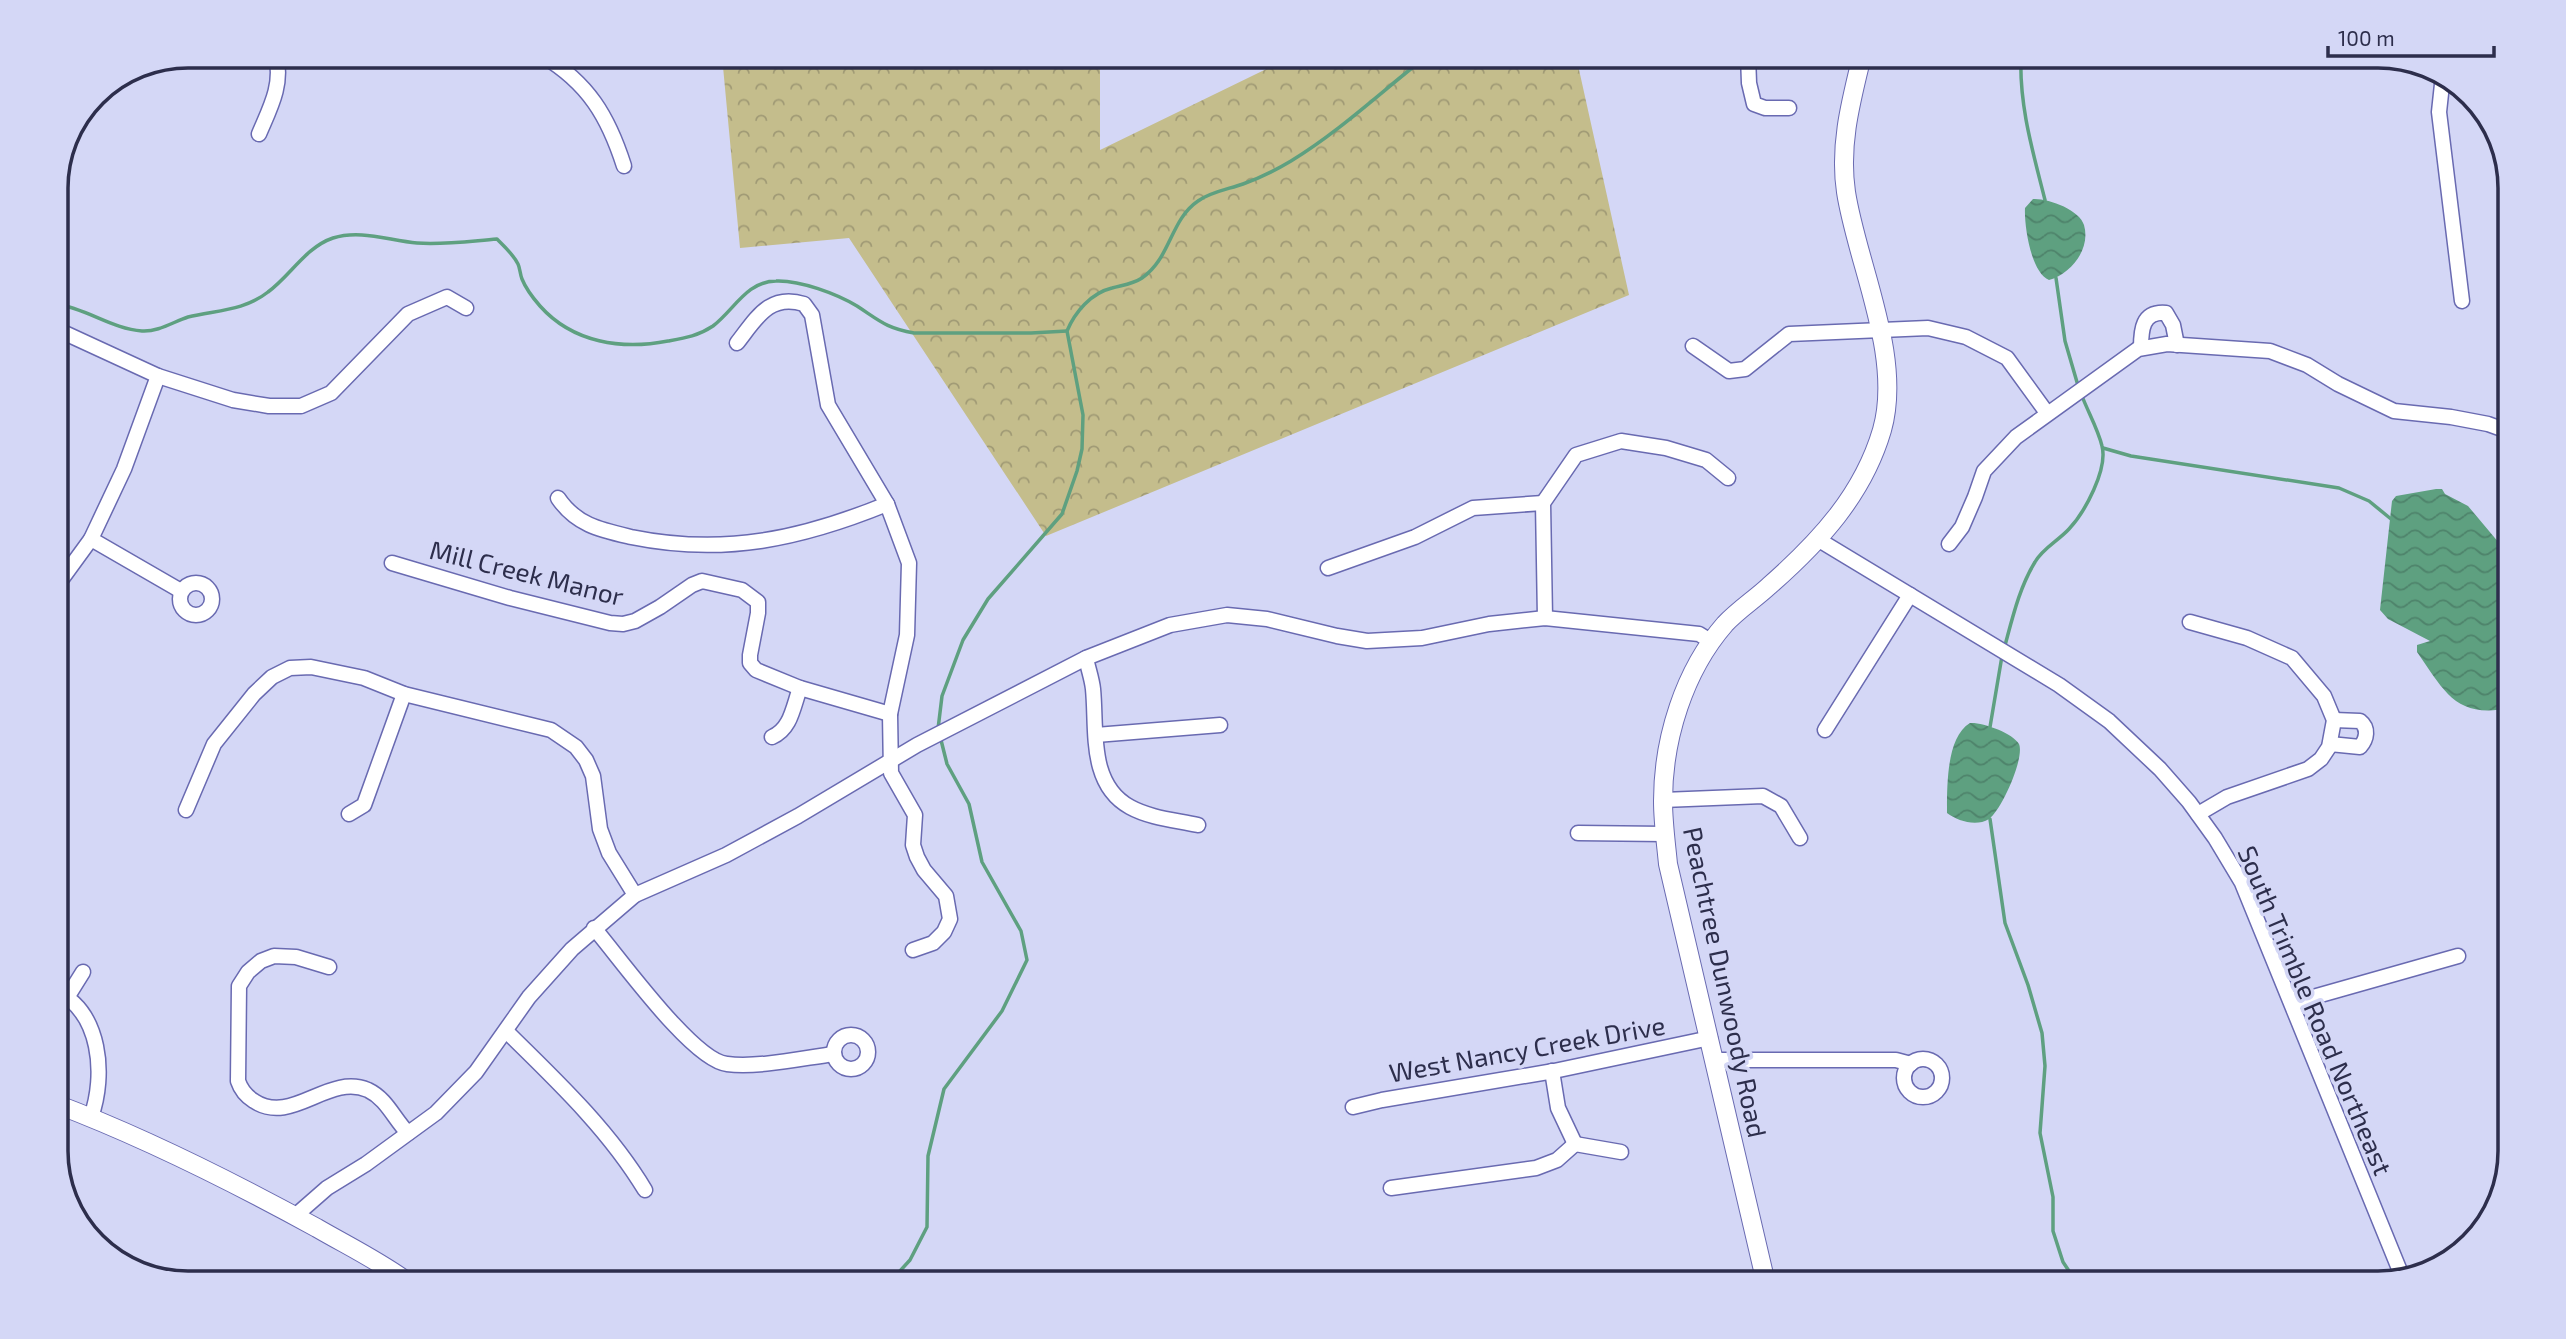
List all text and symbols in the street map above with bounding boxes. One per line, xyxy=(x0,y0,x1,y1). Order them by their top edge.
scale bar xyxy=(2328,14,2494,58)
text: 100 m xyxy=(2338,25,2395,50)
street label: Mill Creek Manor xyxy=(427,533,627,611)
street label: Peachtree Dunwoody Road xyxy=(1678,824,1774,1140)
street label: South Trimble Road Northeast xyxy=(2232,841,2400,1179)
street label: West Nancy Creek Drive xyxy=(1387,1008,1667,1088)

